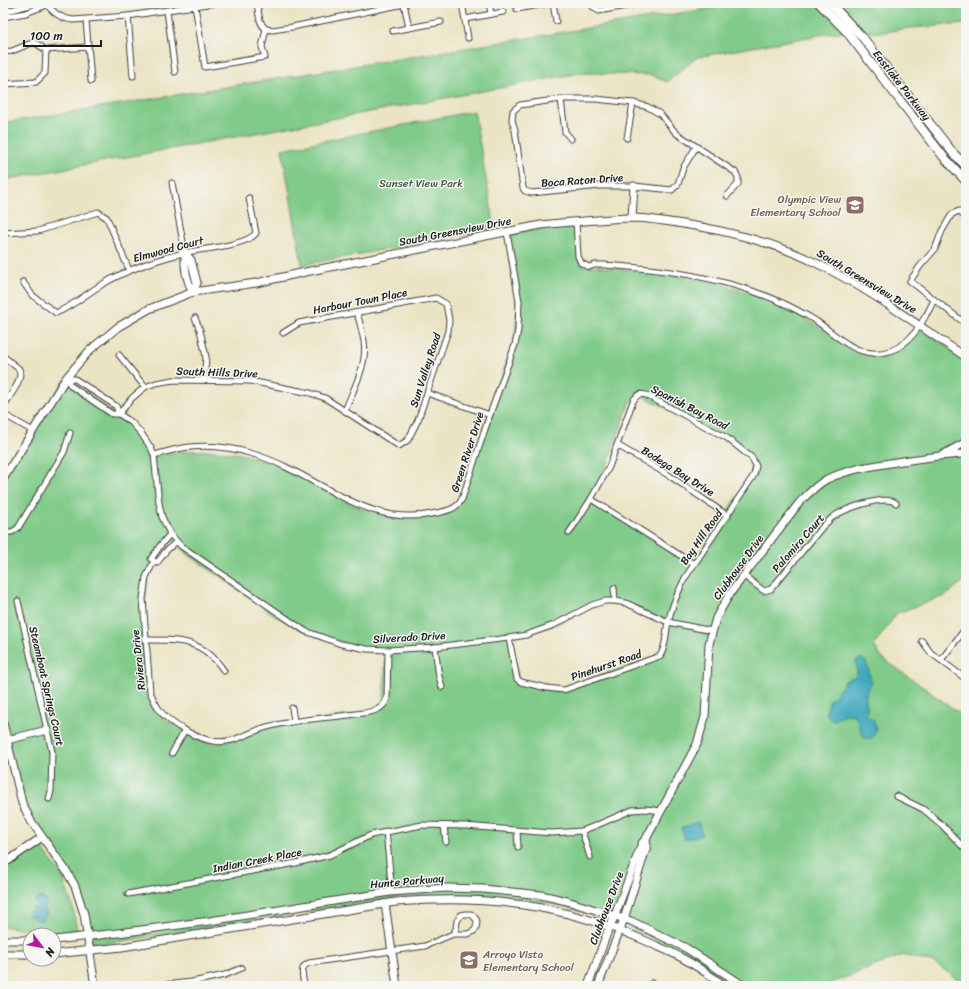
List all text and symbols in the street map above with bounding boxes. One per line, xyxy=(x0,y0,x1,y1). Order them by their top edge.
scale bar xyxy=(24,22,101,48)
text: 100 m xyxy=(30,25,63,47)
street label: Eastlake Parkway xyxy=(868,46,936,125)
street label: Boca Raton Drive xyxy=(540,168,624,193)
park label: Sunset View Park xyxy=(379,174,463,193)
place label: Olympic View Elementary School xyxy=(750,190,842,222)
school or university icon: Olympic View Elementary School xyxy=(844,194,866,216)
street label: South Greensview Drive xyxy=(397,211,513,252)
street label: Elmwood Court xyxy=(131,231,206,268)
street label: South Greensview Drive xyxy=(813,244,921,319)
street label: Harbour Town Place xyxy=(311,283,409,320)
street label: Sun Valley Road xyxy=(404,329,447,410)
street label: South Hills Drive xyxy=(176,362,258,383)
street label: Spanish Bay Road xyxy=(648,380,733,436)
street label: Green River Drive xyxy=(445,409,490,495)
street label: Bodega Bay Drive xyxy=(637,441,719,502)
street label: Bay Hill Road xyxy=(675,505,728,569)
street label: Palomira Court xyxy=(767,509,830,577)
street label: Clubhouse Drive xyxy=(708,530,769,604)
street label: Steamboat Springs Court xyxy=(23,624,70,748)
street label: Silverado Drive xyxy=(372,626,447,649)
street label: Riviera Drive xyxy=(126,628,151,691)
street label: Pinehurst Road xyxy=(568,644,645,686)
street label: Indian Creek Place xyxy=(210,842,304,879)
street label: Clubhouse Drive xyxy=(584,868,629,948)
street label: Hunte Parkway xyxy=(369,869,445,894)
north arrow xyxy=(22,927,62,967)
text: N xyxy=(40,943,61,961)
place label: Arroyo Vista Elementary School xyxy=(482,945,575,977)
school or university icon: Arroyo Vista Elementary School xyxy=(458,949,480,971)

